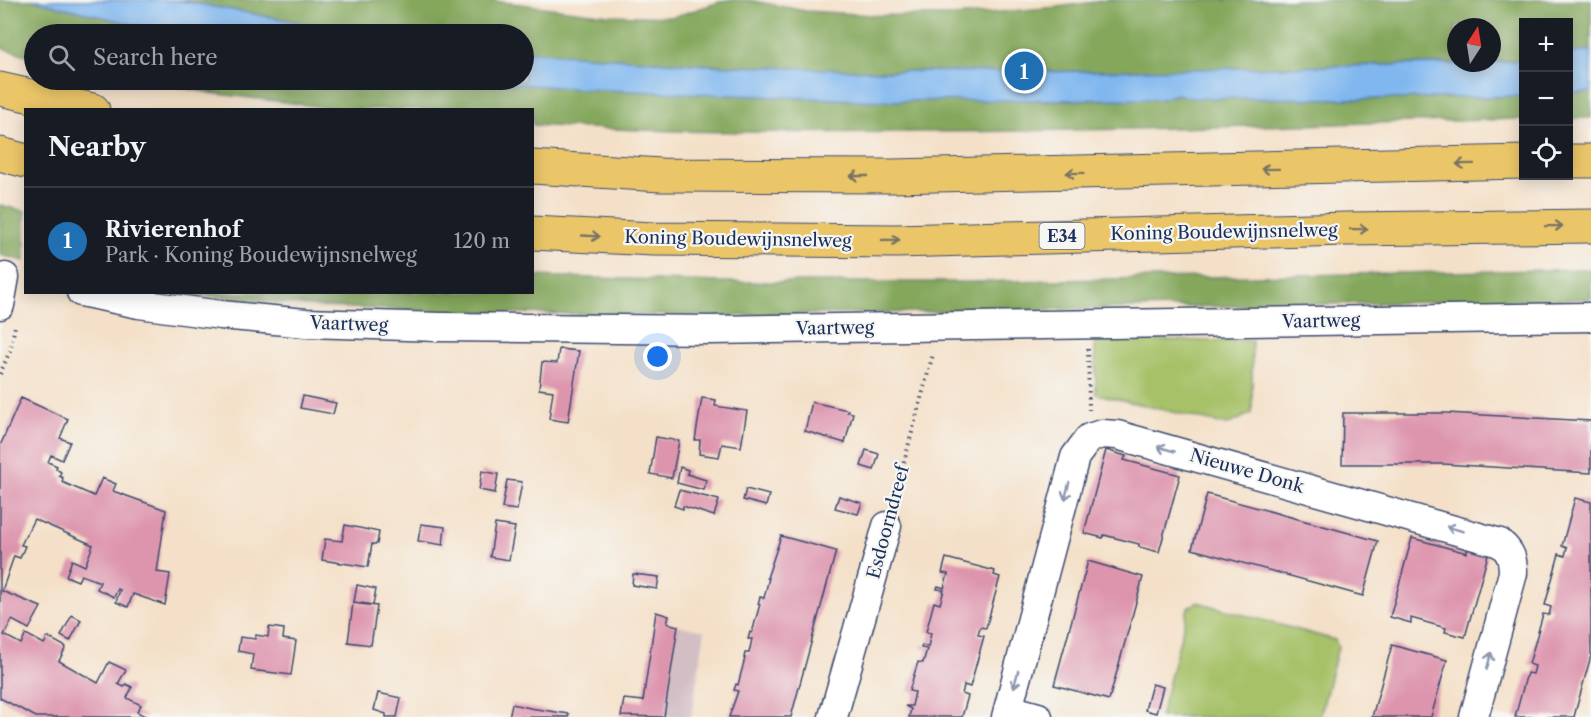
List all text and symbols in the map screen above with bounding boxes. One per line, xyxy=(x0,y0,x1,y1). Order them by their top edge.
north arrow xyxy=(1447,18,1501,72)
map controls xyxy=(1519,18,1573,180)
button: + xyxy=(1519,18,1573,72)
search box xyxy=(24,24,534,90)
icon: search xyxy=(45,41,78,74)
text: Search here xyxy=(93,44,218,71)
pin: 1 xyxy=(1004,48,1044,94)
button: − xyxy=(1519,72,1573,126)
button: locate xyxy=(1519,126,1573,180)
text: Nearby xyxy=(48,131,146,163)
one-way arrow xyxy=(1456,158,1476,170)
one-way arrow xyxy=(1261,163,1281,174)
one-way arrow xyxy=(1066,167,1086,178)
one-way arrow xyxy=(850,170,870,182)
text: Rivierenhof xyxy=(105,216,241,243)
street label: Koning Boudewijnsnelweg xyxy=(1110,219,1338,245)
one-way arrow xyxy=(1543,221,1563,232)
road number: E34 xyxy=(1040,223,1084,249)
one-way arrow xyxy=(1348,223,1368,235)
street label: Koning Boudewijnsnelweg xyxy=(624,226,852,252)
text: 1 xyxy=(63,229,72,253)
text: 120 m xyxy=(453,229,510,253)
one-way arrow xyxy=(580,231,600,242)
one-way arrow xyxy=(880,234,900,246)
text: Park · Koning Boudewijnsnelweg xyxy=(105,243,417,267)
street label: Vaartweg xyxy=(1281,309,1361,333)
street label: Vaartweg xyxy=(308,312,389,336)
street label: Vaartweg xyxy=(795,316,875,340)
your location xyxy=(643,342,672,371)
one-way arrow xyxy=(1157,442,1176,454)
street label: Nieuwe Donk xyxy=(1187,444,1308,498)
street label: Esdoorndreef xyxy=(862,460,914,581)
one-way arrow xyxy=(1060,481,1072,500)
one-way arrow xyxy=(1446,523,1465,534)
one-way arrow xyxy=(1484,651,1495,670)
one-way arrow xyxy=(1010,669,1022,688)

